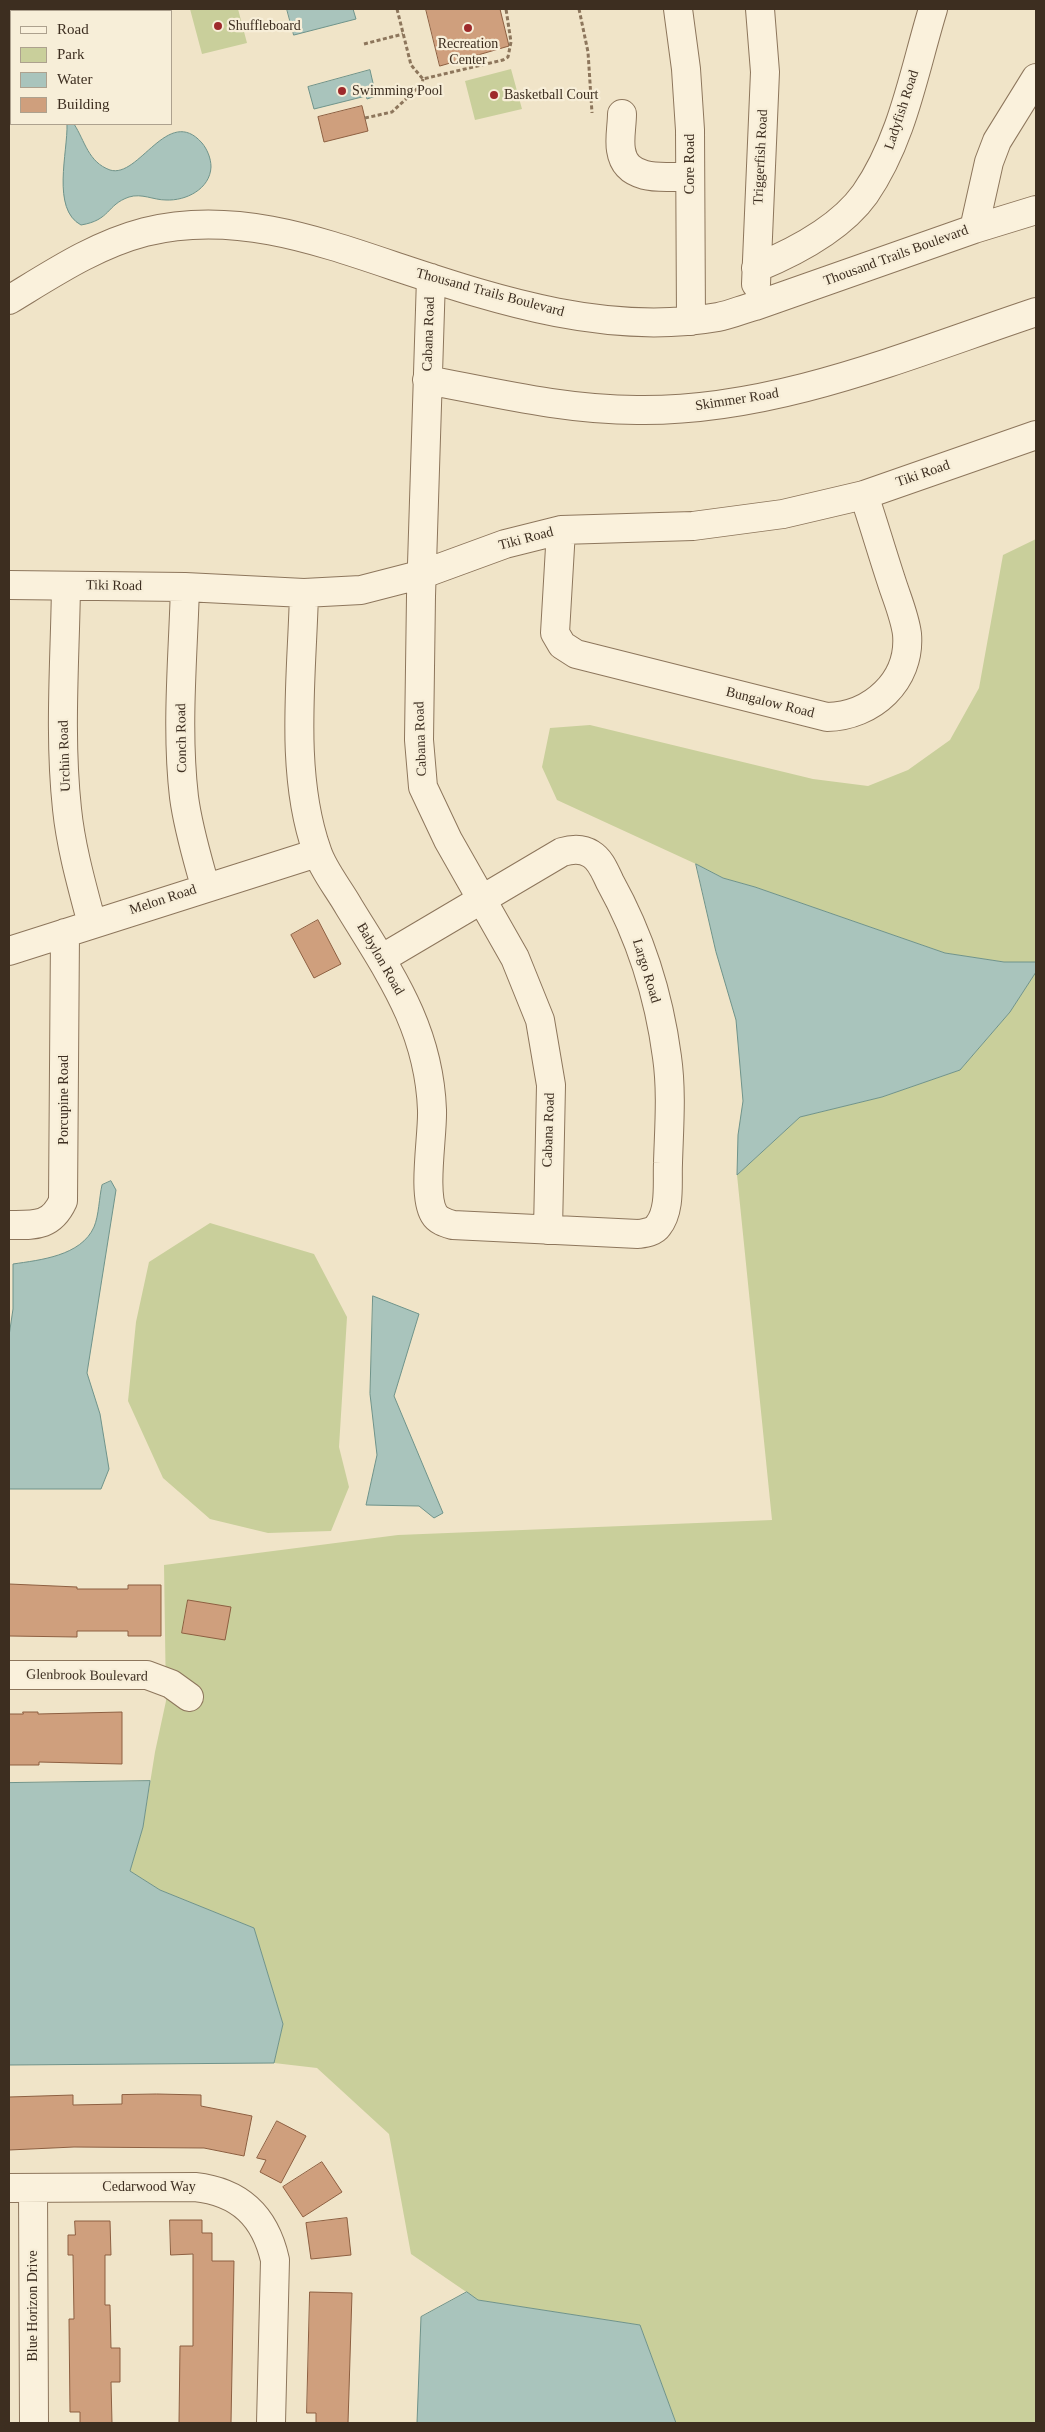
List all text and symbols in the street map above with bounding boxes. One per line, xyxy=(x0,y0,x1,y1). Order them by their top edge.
legend xyxy=(10,10,172,125)
place label: Shuffleboard xyxy=(228,18,301,34)
marker: Shuffleboard xyxy=(212,20,224,32)
text: Road xyxy=(57,21,89,37)
marker: Recreation Center xyxy=(462,22,474,34)
place label: Recreation Center xyxy=(438,36,498,68)
text: Park xyxy=(57,46,85,62)
street label: Ladyfish Road xyxy=(881,68,923,152)
text: Water xyxy=(57,71,92,87)
place label: Swimming Pool xyxy=(352,83,443,99)
marker: Swimming Pool xyxy=(336,85,348,97)
place label: Basketball Court xyxy=(504,87,598,103)
marker: Basketball Court xyxy=(488,89,500,101)
text: Building xyxy=(57,96,110,112)
street label: Triggerfish Road xyxy=(750,109,772,205)
street label: Core Road xyxy=(682,134,698,194)
street label: Thousand Trails Boulevard xyxy=(821,222,971,290)
street label: Thousand Trails Boulevard xyxy=(414,265,566,321)
street label: Cabana Road xyxy=(419,296,439,372)
street label: Skimmer Road xyxy=(694,385,780,415)
street label: Tiki Road xyxy=(894,457,952,491)
street label: Tiki Road xyxy=(497,524,555,554)
street label: Tiki Road xyxy=(86,577,142,595)
street label: Bungalow Road xyxy=(724,684,816,722)
street label: Cabana Road xyxy=(411,701,431,777)
street label: Conch Road xyxy=(173,703,191,773)
street label: Urchin Road xyxy=(55,720,75,792)
street label: Melon Road xyxy=(127,881,199,919)
street label: Babylon Road xyxy=(353,920,407,998)
street label: Largo Road xyxy=(628,937,664,1005)
street label: Porcupine Road xyxy=(56,1055,72,1145)
street label: Cabana Road xyxy=(539,1092,559,1168)
street label: Glenbrook Boulevard xyxy=(26,1667,148,1685)
street label: Cedarwood Way xyxy=(102,2179,196,2195)
street label: Blue Horizon Drive xyxy=(25,2250,41,2362)

